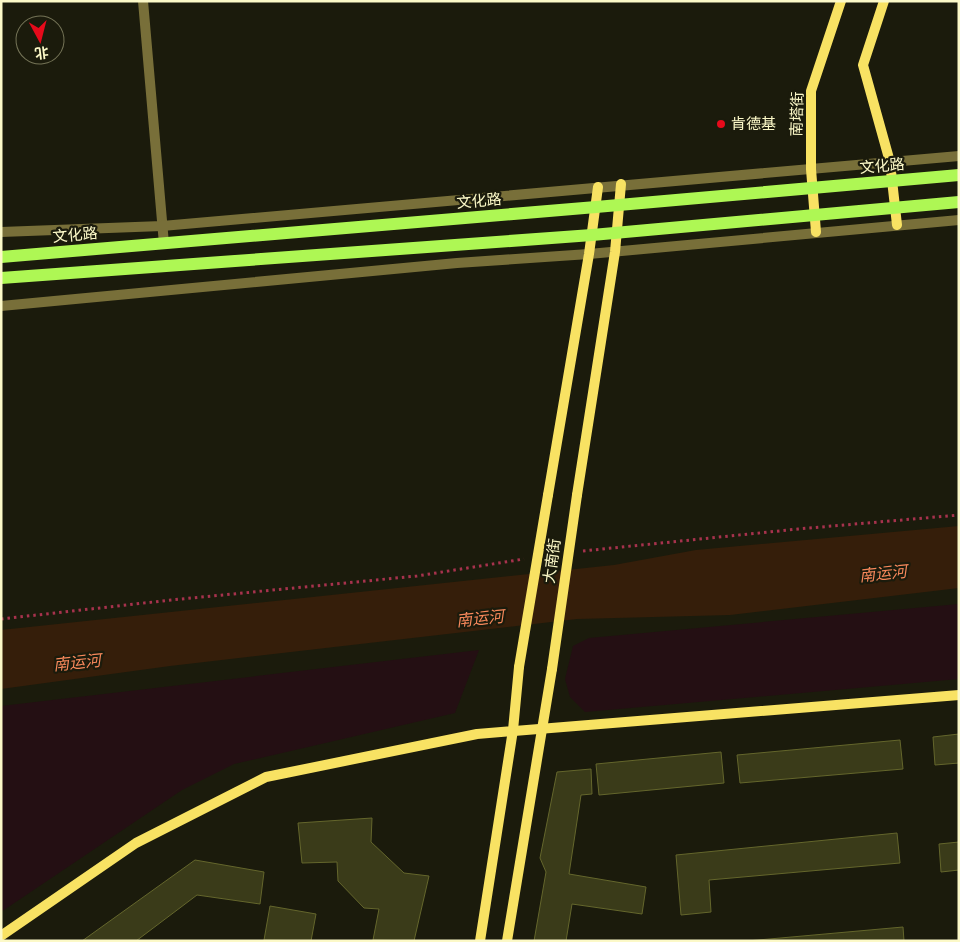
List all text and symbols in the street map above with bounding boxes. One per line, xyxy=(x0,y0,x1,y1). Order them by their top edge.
north arrow xyxy=(15,15,65,65)
text: 北 xyxy=(34,44,50,62)
street label: 南塔街 xyxy=(787,91,806,137)
place label: 肯德基 xyxy=(731,115,776,132)
marker: 肯德基 xyxy=(715,118,727,130)
street label: 文化路 xyxy=(859,155,905,176)
street label: 文化路 xyxy=(456,190,502,211)
street label: 文化路 xyxy=(52,224,98,245)
street label: 大南街 xyxy=(540,537,563,584)
water label: 南运河 xyxy=(858,561,911,585)
water label: 南运河 xyxy=(455,606,508,630)
water label: 南运河 xyxy=(52,650,105,674)

